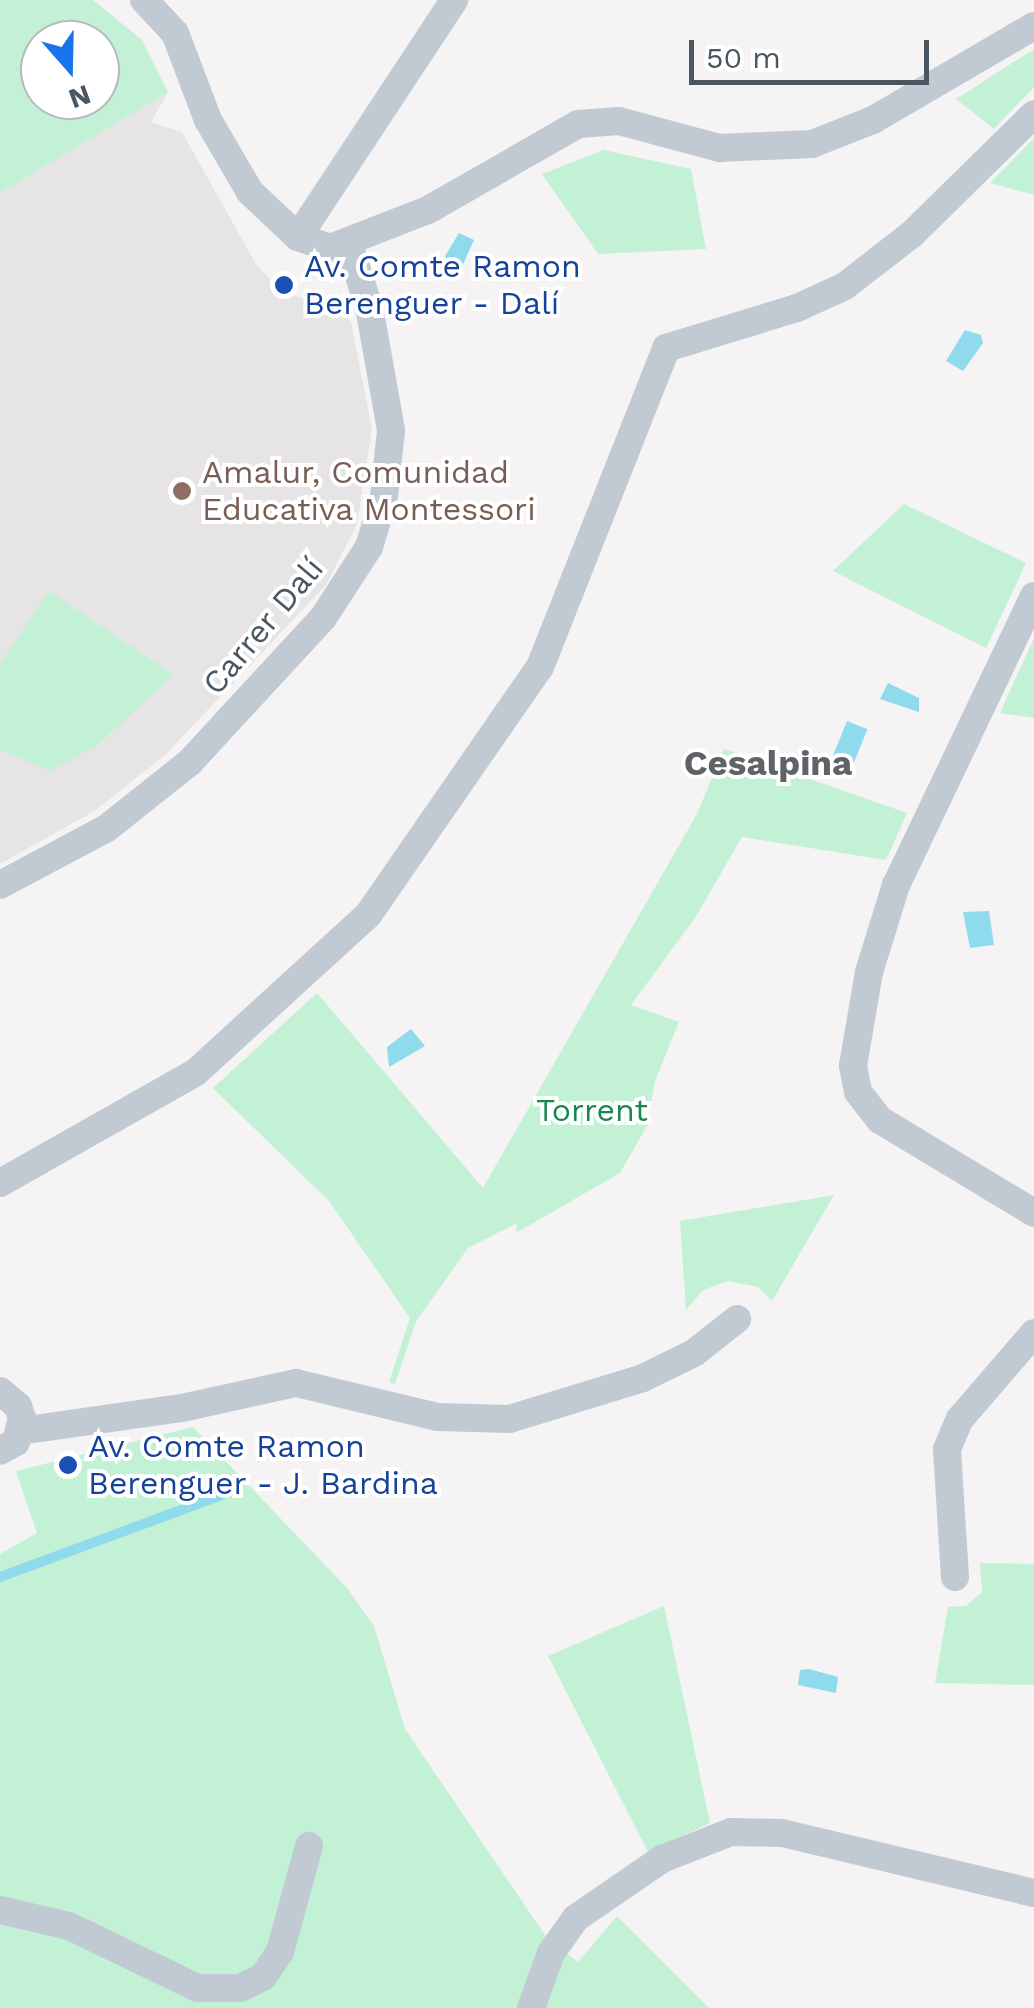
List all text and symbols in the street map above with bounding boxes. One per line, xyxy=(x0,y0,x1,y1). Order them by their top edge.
north arrow xyxy=(20,20,120,120)
scale bar xyxy=(694,20,934,82)
text: 50 m xyxy=(706,40,781,75)
text: N xyxy=(64,78,95,116)
place label: Av. Comte Ramon Berenguer - Dalí xyxy=(304,248,581,323)
marker: Av. Comte Ramon Berenguer - Dalí xyxy=(273,274,295,296)
place label: Amalur, Comunidad Educativa Montessori xyxy=(202,454,536,529)
marker: Amalur, Comunidad Educativa Montessori xyxy=(171,480,193,502)
street label: Carrer Dalí xyxy=(194,549,332,703)
district label: Cesalpina xyxy=(684,742,852,784)
park label: Torrent xyxy=(536,1091,648,1129)
place label: Av. Comte Ramon Berenguer - J. Bardina xyxy=(88,1428,439,1503)
marker: Av. Comte Ramon Berenguer - J. Bardina xyxy=(57,1454,79,1476)

